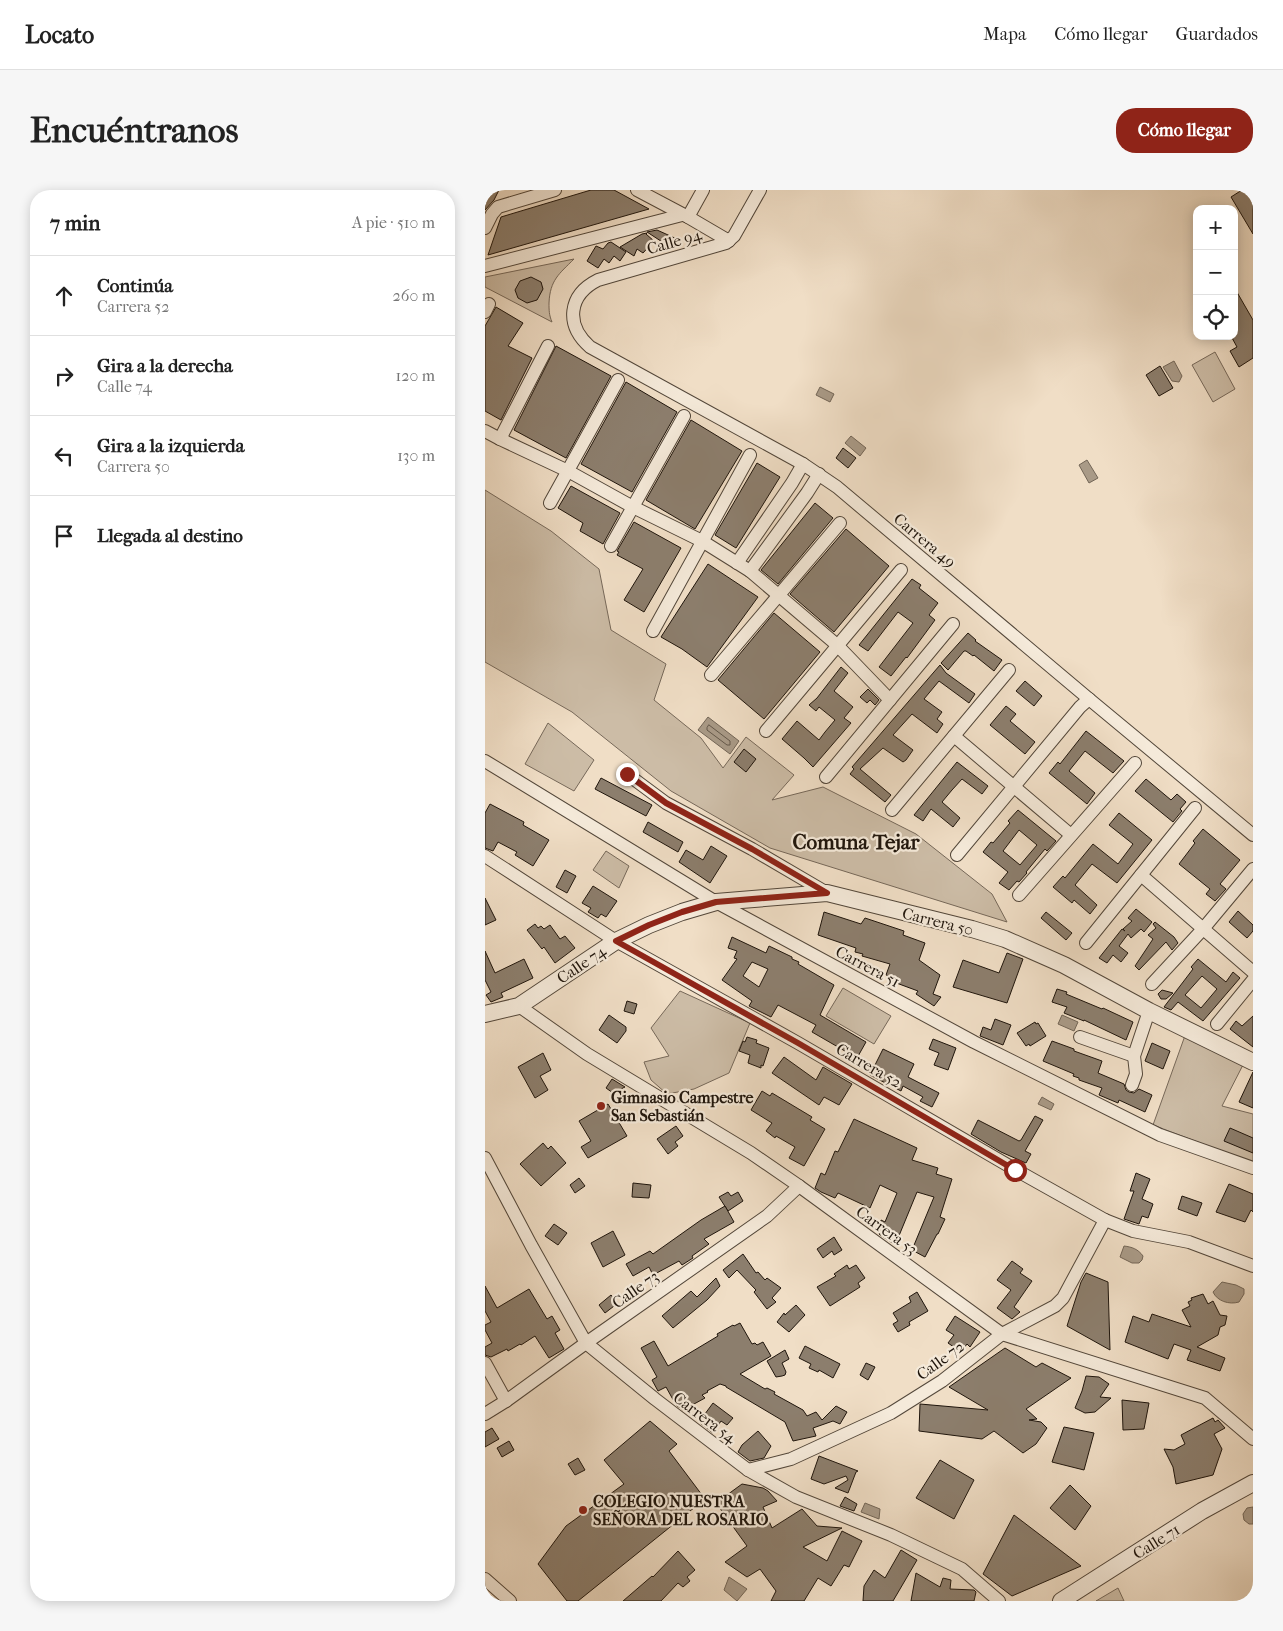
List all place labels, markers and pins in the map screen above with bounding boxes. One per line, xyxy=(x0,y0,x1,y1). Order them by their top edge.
place label: Gimnasio Campestre San Sebastián xyxy=(611,1088,754,1125)
marker: Gimnasio Campestre San Sebastián xyxy=(595,1100,607,1112)
place label: COLEGIO NUESTRA SEÑORA DEL ROSARIO xyxy=(593,1492,769,1529)
marker: COLEGIO NUESTRA SEÑORA DEL ROSARIO xyxy=(577,1504,589,1516)

